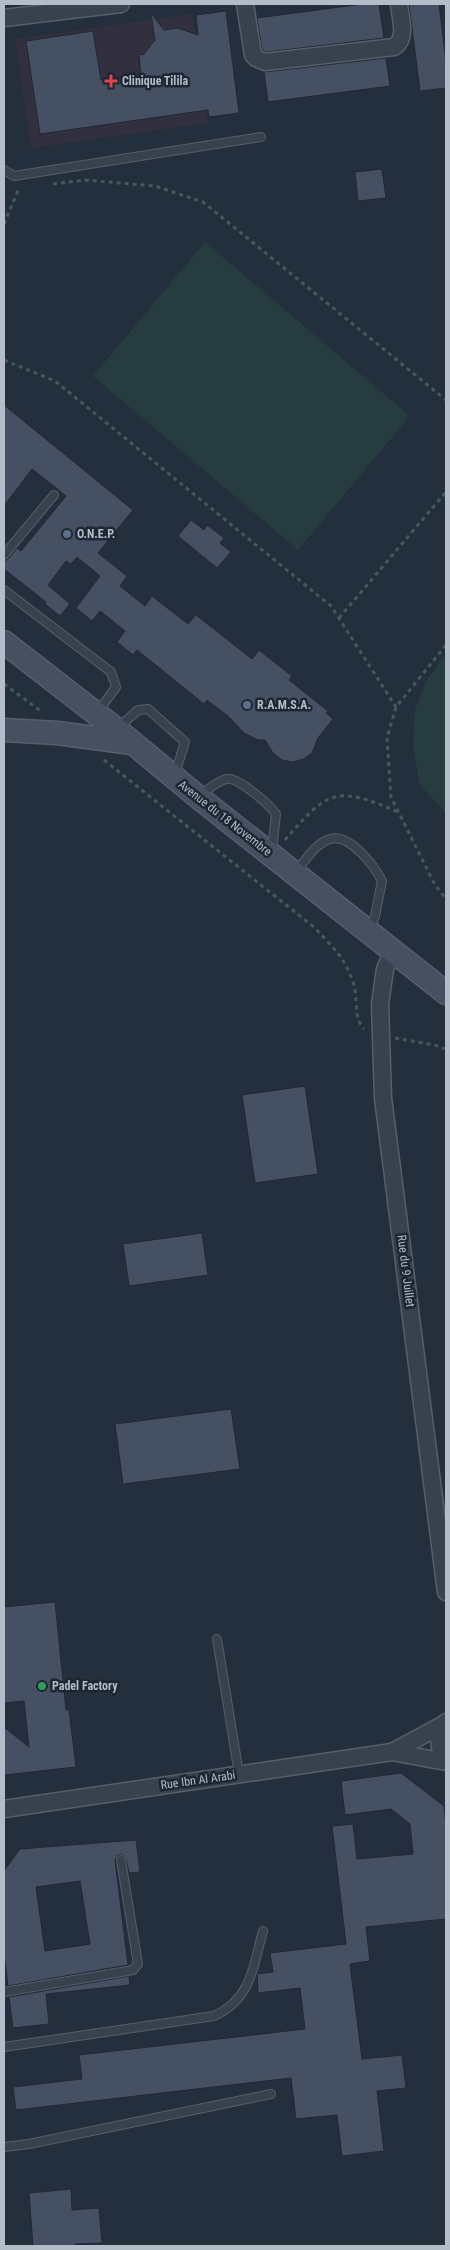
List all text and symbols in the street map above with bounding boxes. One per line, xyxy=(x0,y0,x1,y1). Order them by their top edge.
marker: Clinique Tilila xyxy=(104,74,118,88)
place label: Clinique Tilila xyxy=(122,74,188,88)
place label: O.N.E.P. xyxy=(77,527,115,541)
marker: O.N.E.P. xyxy=(61,528,73,540)
place label: R.A.M.S.A. xyxy=(257,698,311,712)
marker: R.A.M.S.A. xyxy=(241,699,253,711)
street label: Avenue du 18 Novembre xyxy=(176,777,275,859)
street label: Rue du 9 Juillet xyxy=(395,1234,417,1308)
place label: Padel Factory xyxy=(52,1679,118,1693)
marker: Padel Factory xyxy=(36,1680,48,1692)
street label: Rue Ibn Al Arabi xyxy=(160,1768,236,1792)

